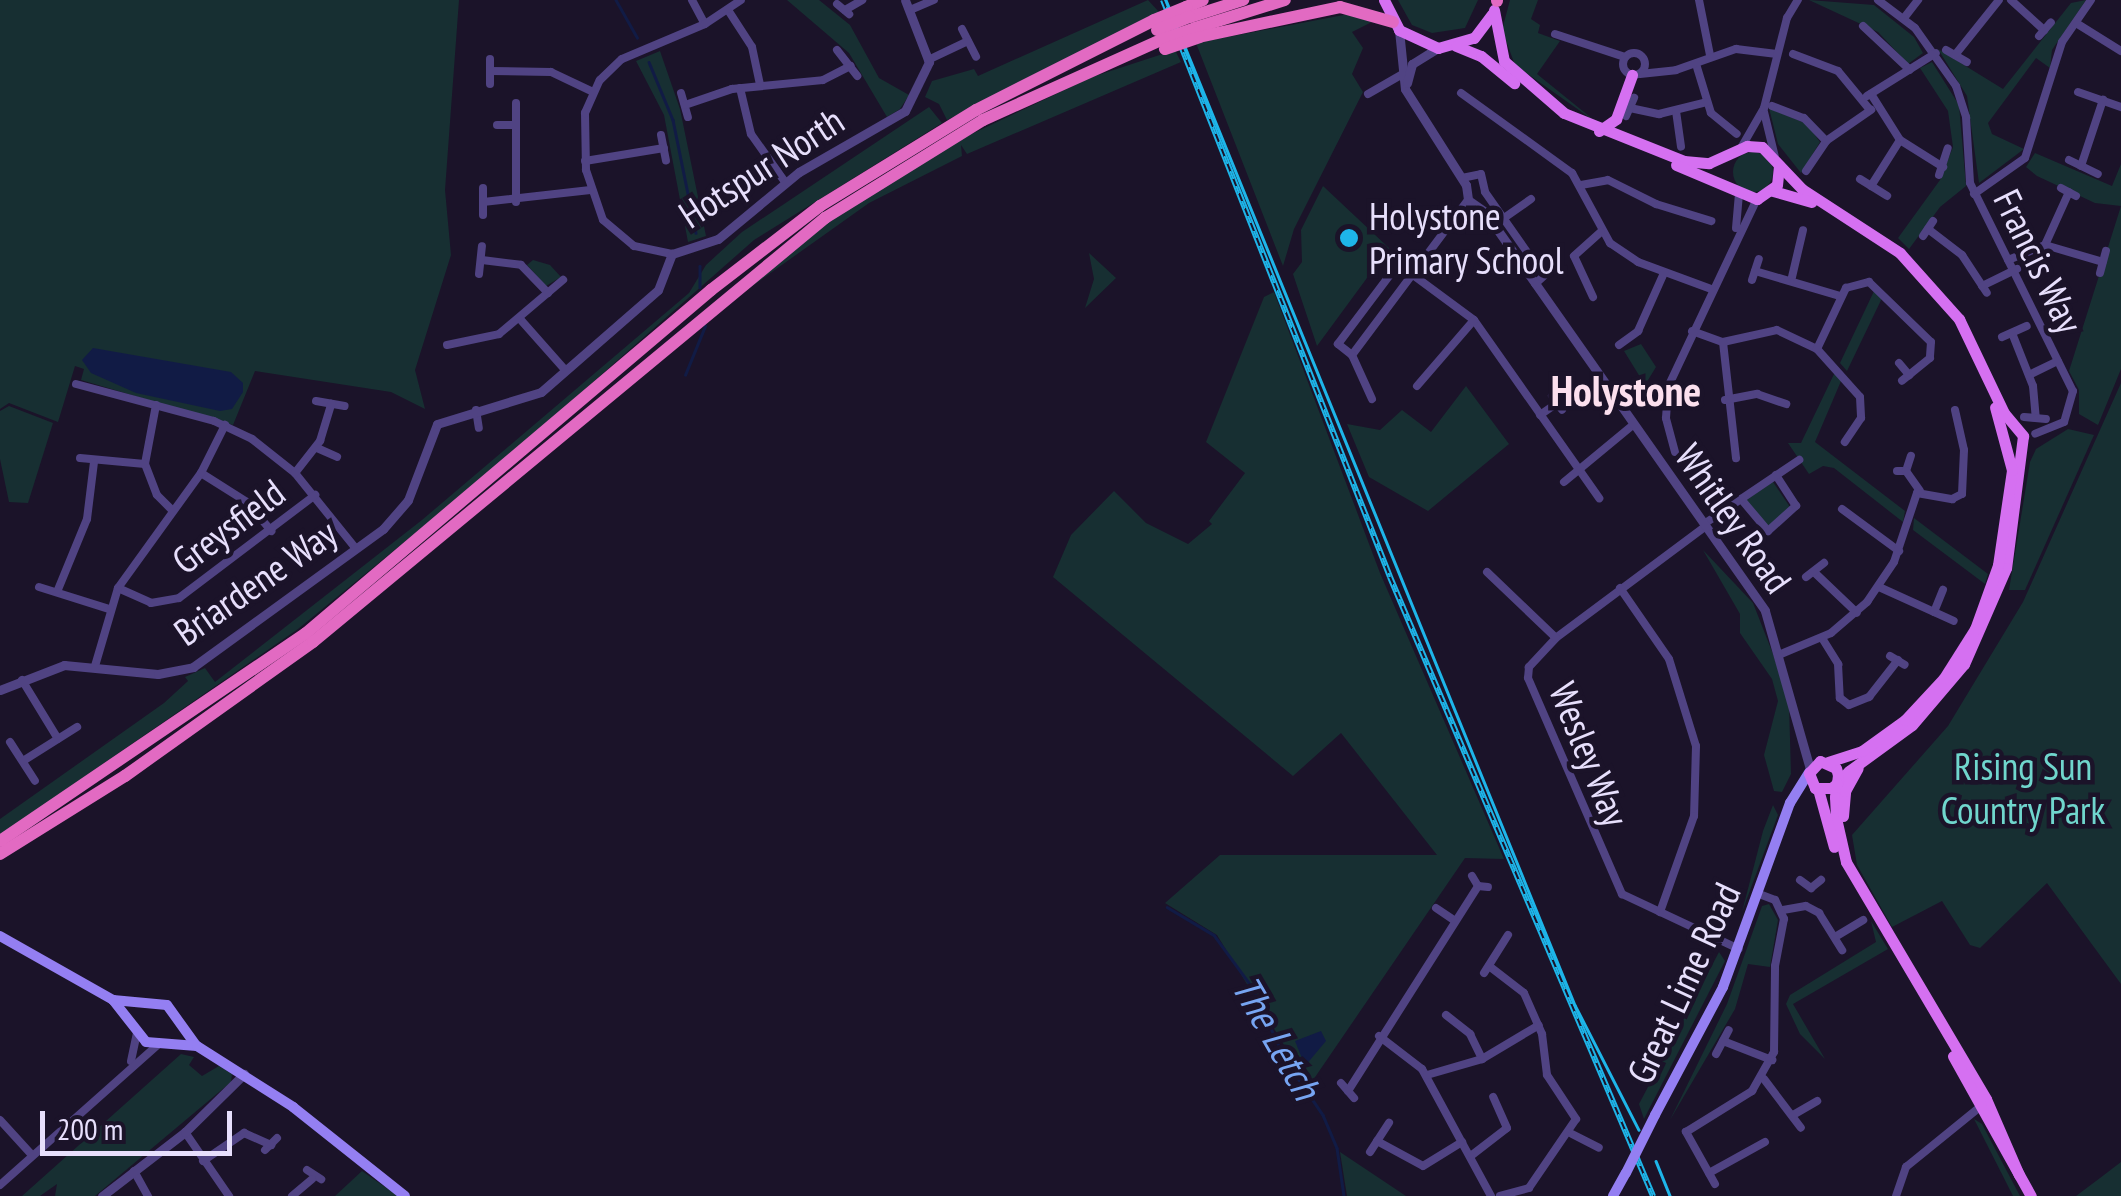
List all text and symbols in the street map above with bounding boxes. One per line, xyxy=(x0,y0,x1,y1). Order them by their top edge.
street label: Hotspur North xyxy=(670,97,852,237)
street label: Francis Way xyxy=(1985,182,2093,340)
place label: Holystone Primary School xyxy=(1369,193,1565,282)
marker: Holystone Primary School xyxy=(1338,227,1360,249)
district label: Holystone xyxy=(1551,366,1701,416)
street label: Whitley Road xyxy=(1666,434,1802,602)
street label: Greysfield xyxy=(163,469,293,583)
street label: Briardene Way xyxy=(165,509,345,655)
street label: Wesley Way xyxy=(1540,675,1640,833)
park label: Rising Sun Country Park xyxy=(1940,743,2106,832)
street label: Great Lime Road xyxy=(1617,876,1749,1090)
water label: The Letch xyxy=(1223,967,1331,1107)
scale bar xyxy=(45,1091,238,1153)
text: 200 m xyxy=(57,1109,123,1148)

